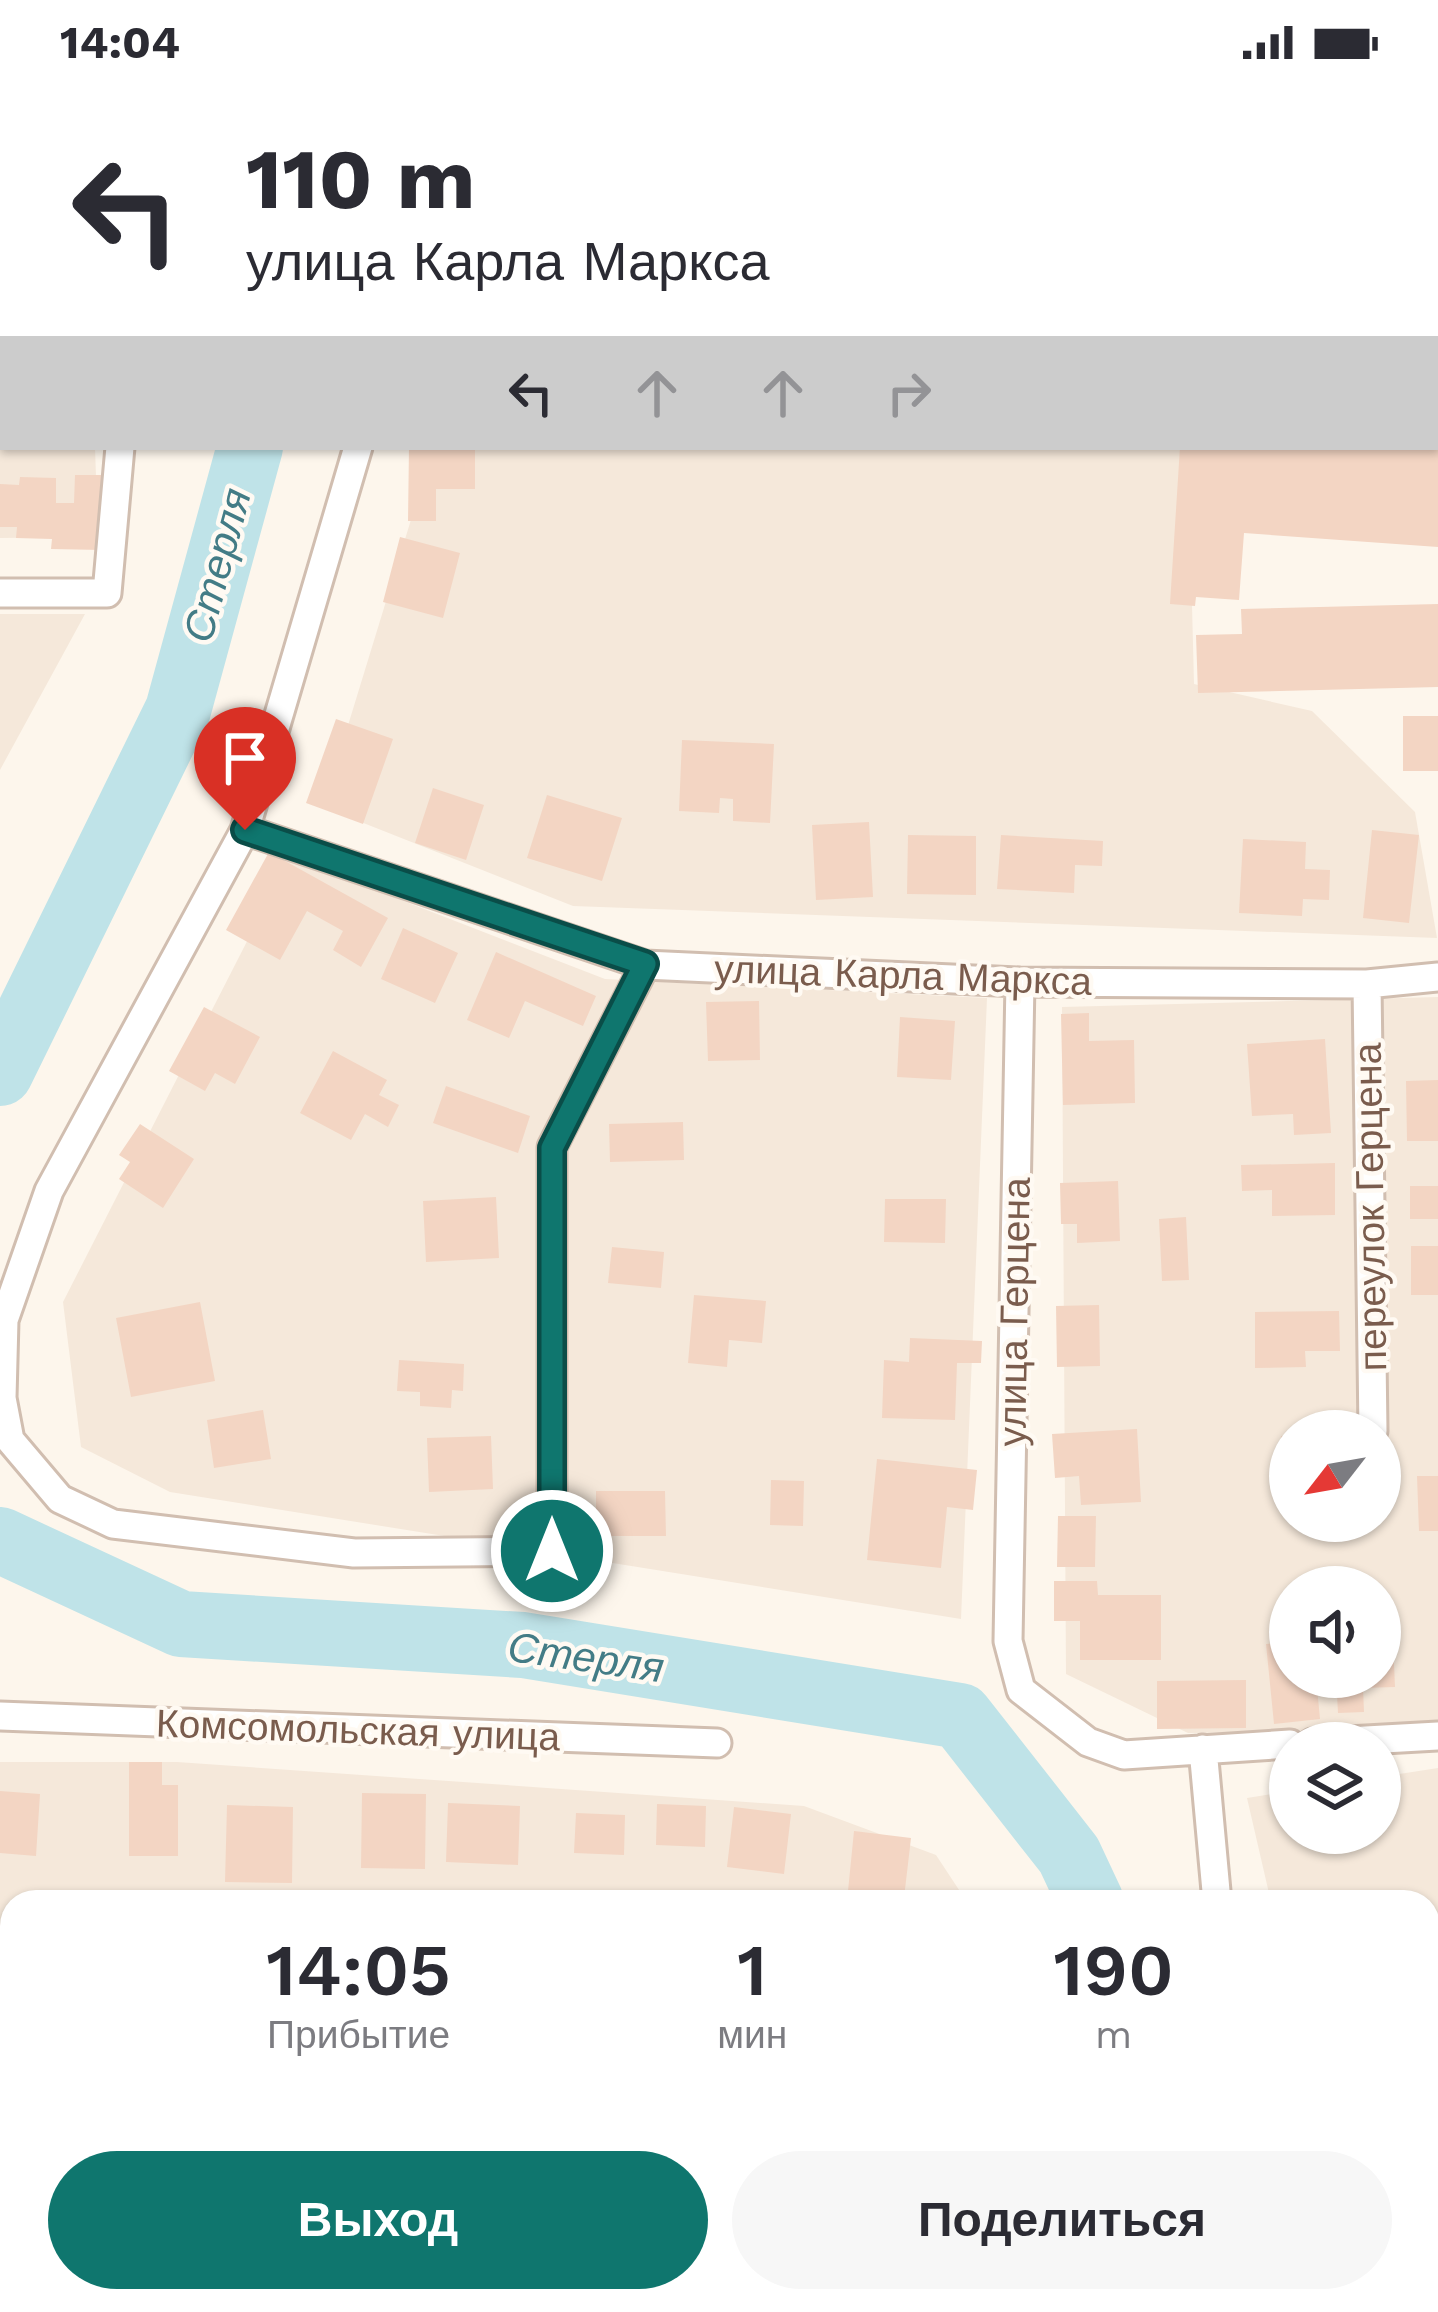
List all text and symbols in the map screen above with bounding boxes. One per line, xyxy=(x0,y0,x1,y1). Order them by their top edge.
text: 14:04 xyxy=(60,16,180,69)
text: 110 m xyxy=(246,130,476,228)
icon: left xyxy=(48,132,204,288)
text: улица Карла Маркса xyxy=(246,230,769,293)
icon: left xyxy=(498,360,564,426)
icon: ahead xyxy=(624,360,690,426)
icon: ahead xyxy=(750,360,816,426)
icon: right xyxy=(876,360,942,426)
water label: Стерля xyxy=(173,483,261,647)
pin xyxy=(194,707,296,830)
icon: arrive xyxy=(212,725,278,791)
street label: улица Карла Маркса xyxy=(713,946,1093,1004)
street label: переулок Герцена xyxy=(1345,1042,1395,1372)
street label: улица Герцена xyxy=(989,1177,1039,1447)
north arrow xyxy=(1269,1410,1401,1542)
map controls xyxy=(1269,1410,1401,1854)
position arrow xyxy=(489,1488,615,1614)
button: sound xyxy=(1269,1566,1401,1698)
water label: Стерля xyxy=(505,1622,667,1692)
street label: Комсомольская улица xyxy=(155,1700,561,1760)
button: layers xyxy=(1269,1722,1401,1854)
text: 14:05 xyxy=(266,1928,451,2012)
text: 1 xyxy=(737,1928,767,2012)
text: 190 xyxy=(1054,1928,1174,2012)
text: Прибытие xyxy=(267,2012,450,2057)
text: мин xyxy=(717,2012,787,2057)
text: m xyxy=(1095,2012,1132,2057)
button: Выход xyxy=(48,2151,708,2289)
button: Поделиться xyxy=(732,2151,1392,2289)

